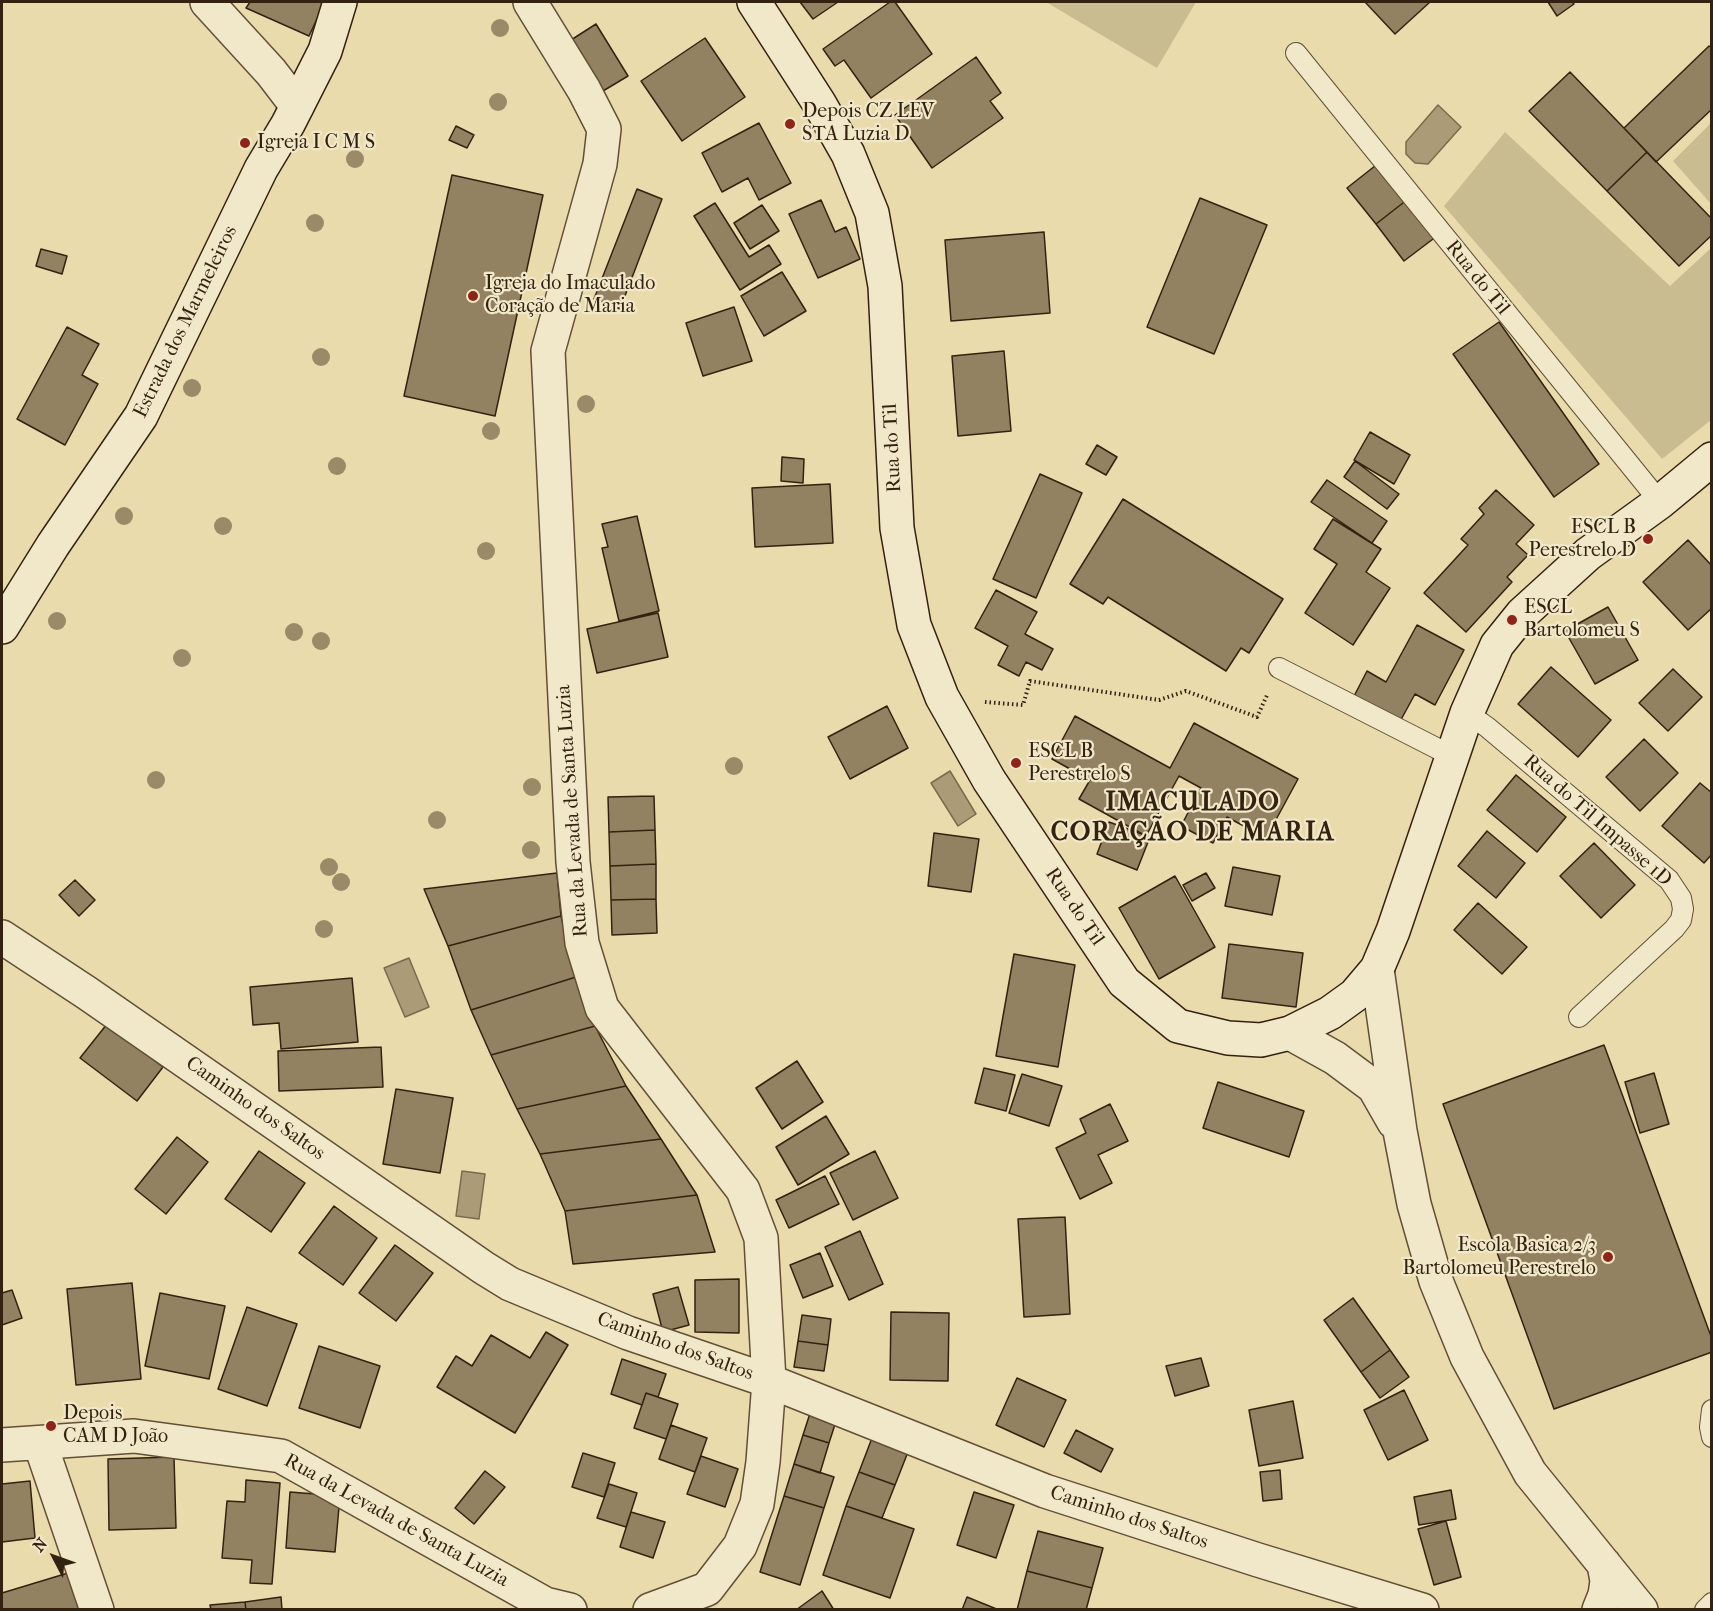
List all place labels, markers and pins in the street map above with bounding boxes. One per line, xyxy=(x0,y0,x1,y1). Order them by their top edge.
place label: Depois CZ LEV STA Luzia D xyxy=(802,100,934,147)
marker: Depois CZ LEV STA Luzia D xyxy=(783,117,797,131)
place label: Igreja I C M S xyxy=(257,131,375,155)
marker: Igreja I C M S xyxy=(238,136,252,150)
place label: Igreja do Imaculado Coração de Maria xyxy=(485,272,655,319)
marker: Igreja do Imaculado Coração de Maria xyxy=(466,289,480,303)
place label: ESCL B Perestrelo D xyxy=(1528,516,1636,563)
marker: ESCL B Perestrelo D xyxy=(1641,532,1655,546)
place label: ESCL Bartolomeu S xyxy=(1524,596,1640,643)
marker: ESCL Bartolomeu S xyxy=(1505,613,1519,627)
place label: ESCL B Perestrelo S xyxy=(1028,740,1131,787)
marker: ESCL B Perestrelo S xyxy=(1009,756,1023,770)
place label: Escola Basica 2/3 Bartolomeu Perestrelo xyxy=(1403,1234,1596,1281)
marker: Escola Basica 2/3 Bartolomeu Perestrelo xyxy=(1601,1250,1615,1264)
place label: Depois CAM D João xyxy=(63,1402,168,1449)
marker: Depois CAM D João xyxy=(44,1419,58,1433)

